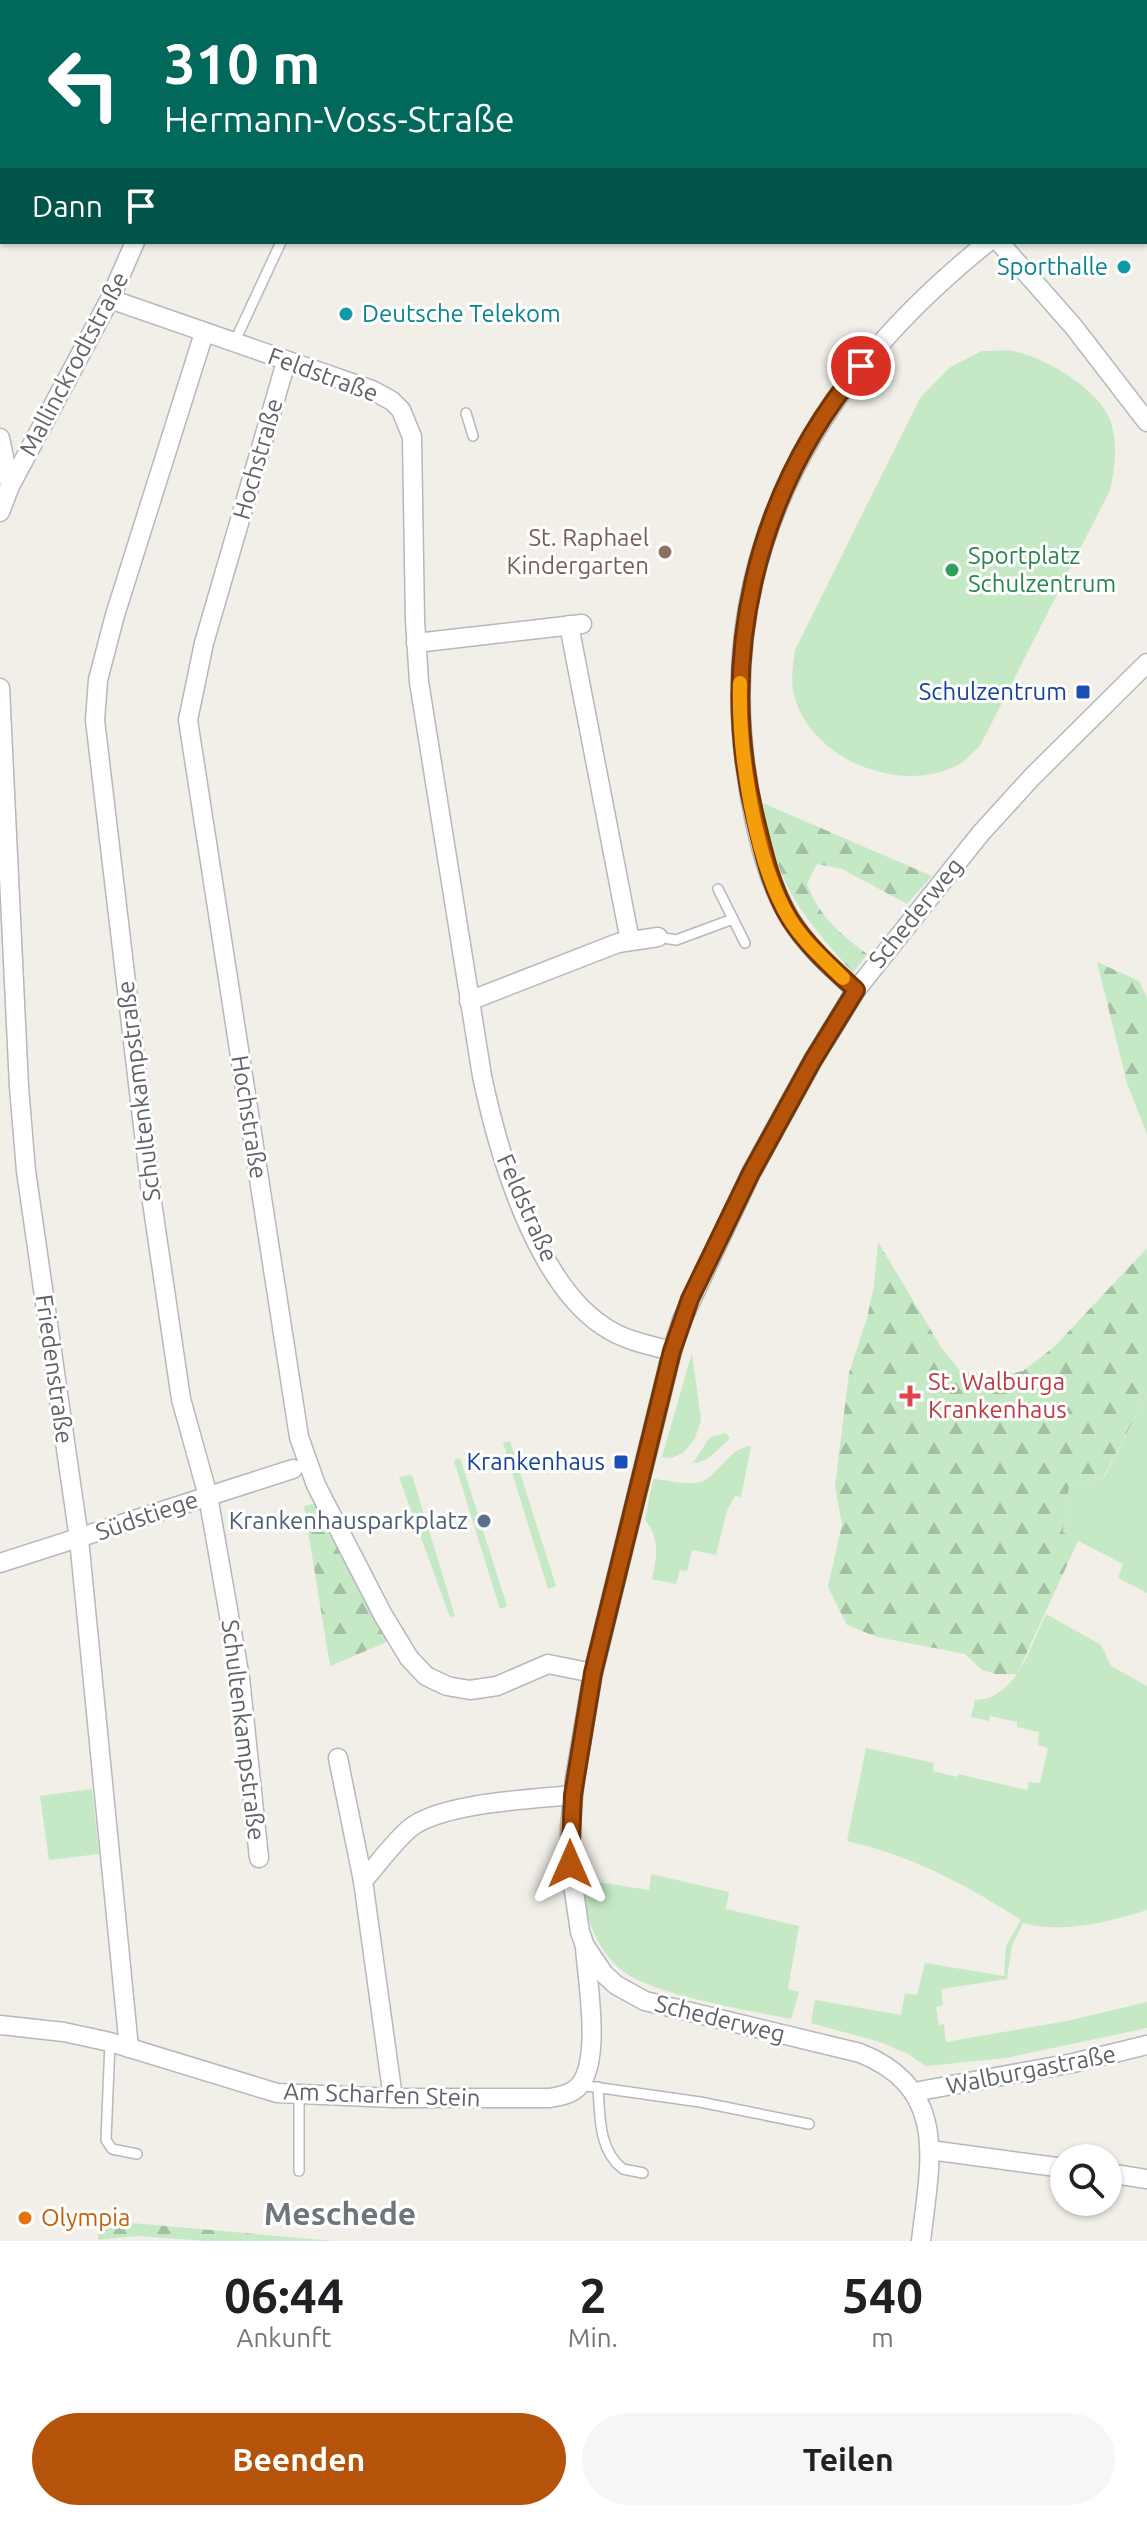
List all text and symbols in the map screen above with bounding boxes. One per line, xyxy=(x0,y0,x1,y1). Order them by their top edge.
icon: left xyxy=(32,32,136,136)
text: 310 m xyxy=(164,32,320,95)
text: Hermann-Voss-Straße xyxy=(164,98,515,139)
icon: arrive xyxy=(119,184,163,228)
text: Dann xyxy=(32,189,103,223)
place label: Sporthalle xyxy=(997,253,1108,280)
marker: Sporthalle xyxy=(1115,258,1133,276)
street label: Mallinckrodtstraße xyxy=(14,267,133,460)
place label: Deutsche Telekom xyxy=(362,300,561,327)
marker: Deutsche Telekom xyxy=(337,305,355,323)
pin xyxy=(827,332,895,400)
street label: Feldstraße xyxy=(264,342,382,407)
icon: arrive xyxy=(839,344,883,388)
street label: Hochstraße xyxy=(227,395,288,522)
place label: St. Raphael Kindergarten xyxy=(506,524,649,579)
place label: Sportplatz Schulzentrum xyxy=(968,542,1116,597)
marker: St. Raphael Kindergarten xyxy=(656,543,674,561)
marker: Sportplatz Schulzentrum xyxy=(943,561,961,579)
place label: Schulzentrum xyxy=(919,678,1067,705)
marker: Schulzentrum xyxy=(1074,683,1092,701)
street label: Schederweg xyxy=(863,852,968,973)
street label: Schultenkampstraße xyxy=(112,979,165,1203)
street label: Hochstraße xyxy=(226,1053,273,1181)
street label: Feldstraße xyxy=(492,1150,563,1266)
street label: Friedenstraße xyxy=(31,1293,78,1445)
place label: St. Walburga Krankenhaus xyxy=(928,1368,1067,1423)
marker: St. Walburga Krankenhaus xyxy=(899,1385,921,1407)
place label: Krankenhaus xyxy=(466,1448,605,1475)
marker: Krankenhaus xyxy=(612,1453,630,1471)
street label: Südstiege xyxy=(92,1485,201,1546)
place label: Krankenhausparkplatz xyxy=(229,1507,468,1534)
marker: Krankenhausparkplatz xyxy=(475,1512,493,1530)
street label: Schultenkampstraße xyxy=(217,1618,270,1842)
position arrow xyxy=(528,1822,612,1906)
street label: Schederweg xyxy=(652,1989,788,2048)
street label: Walburgastraße xyxy=(944,2040,1118,2099)
street label: Am Scharfen Stein xyxy=(283,2078,481,2111)
map controls xyxy=(1050,2144,1122,2216)
button: search xyxy=(1050,2144,1122,2216)
district label: Meschede xyxy=(264,2195,416,2231)
place label: Olympia xyxy=(41,2204,130,2231)
marker: Olympia xyxy=(16,2209,34,2227)
text: 06:44 xyxy=(224,2268,344,2322)
text: 2 xyxy=(579,2268,606,2322)
text: 540 xyxy=(842,2268,923,2322)
text: Ankunft xyxy=(237,2323,331,2352)
text: Min. xyxy=(568,2323,618,2352)
text: m xyxy=(871,2323,894,2352)
button: Beenden xyxy=(32,2413,566,2505)
button: Teilen xyxy=(582,2413,1115,2505)

